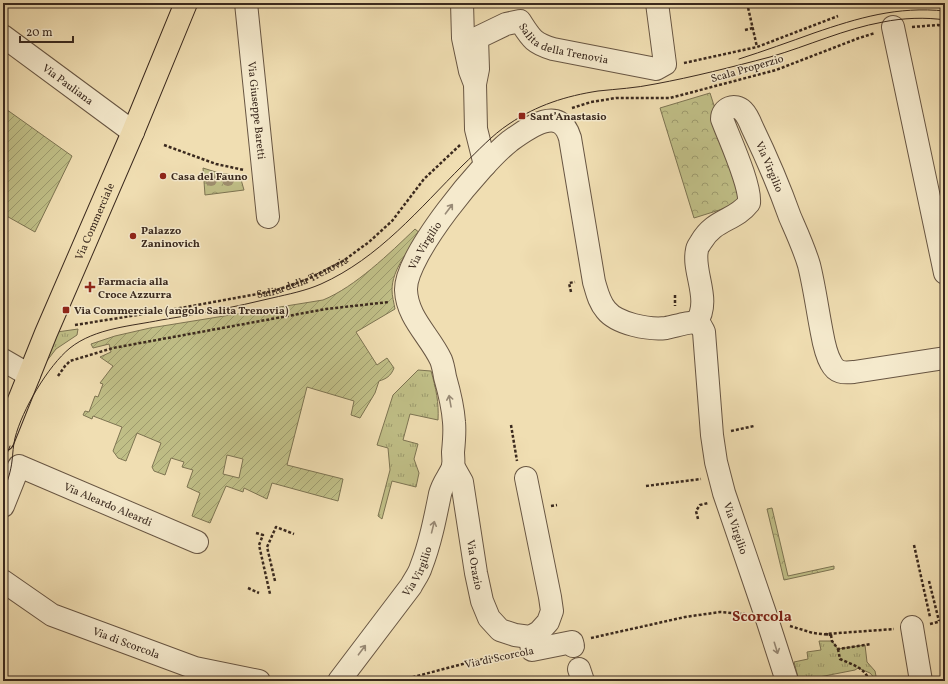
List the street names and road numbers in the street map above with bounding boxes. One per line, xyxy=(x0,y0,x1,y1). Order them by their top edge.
street label: Salita della Trenovia xyxy=(514,21,610,69)
street label: Scala Properzio xyxy=(709,52,786,87)
street label: Via Pauliana xyxy=(39,61,96,110)
street label: Via Giuseppe Baretti xyxy=(243,61,268,160)
street label: Via Virgilio xyxy=(751,139,786,195)
street label: Via Commerciale xyxy=(72,181,119,263)
street label: Via Virgilio xyxy=(406,219,446,273)
street label: Salita della Trenovia xyxy=(255,253,352,303)
street label: Via Aleardo Aleardi xyxy=(61,480,154,531)
street label: Via Virgilio xyxy=(719,501,750,557)
street label: Via Orazio xyxy=(462,539,485,592)
street label: Via Virgilio xyxy=(399,545,436,600)
street label: Via di Scorcola xyxy=(90,625,162,663)
street label: Via di Scorcola xyxy=(463,644,536,673)

